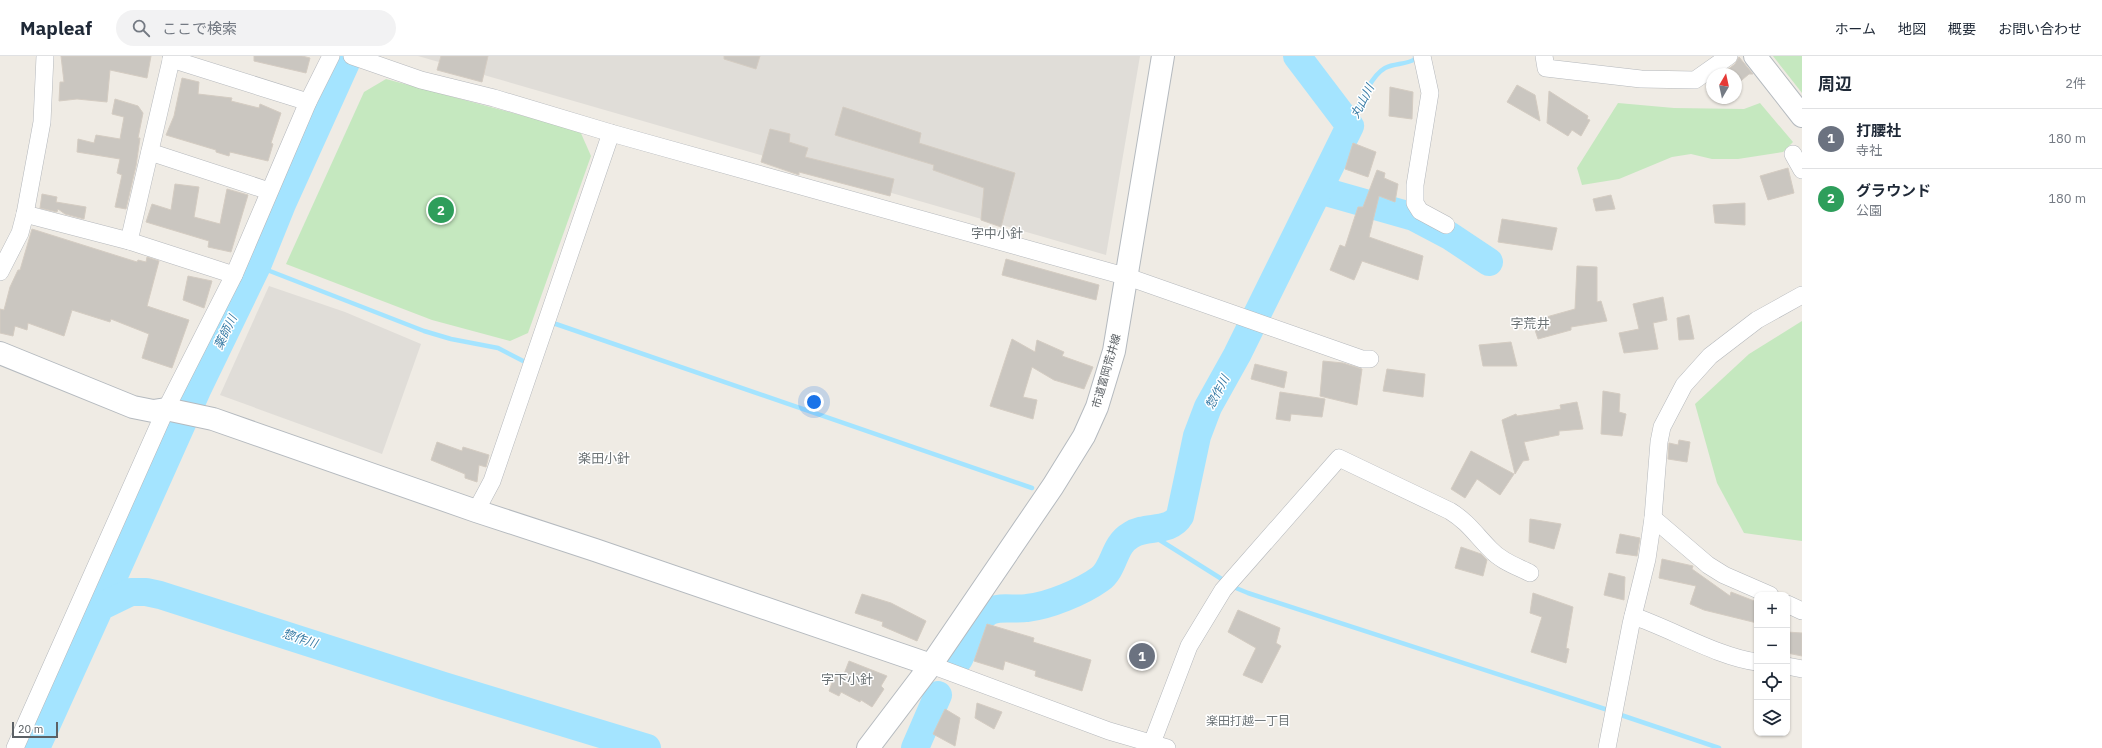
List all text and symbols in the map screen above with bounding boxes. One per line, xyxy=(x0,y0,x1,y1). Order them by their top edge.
search box xyxy=(116,10,396,46)
text: Mapleaf xyxy=(20,16,92,40)
icon: search xyxy=(130,17,152,39)
text: ここで検索 xyxy=(162,19,237,38)
text: ホーム xyxy=(1834,20,1876,38)
text: 地図 xyxy=(1898,20,1926,38)
text: 概要 xyxy=(1948,20,1976,38)
text: お問い合わせ xyxy=(1998,20,2082,38)
north arrow xyxy=(1706,68,1742,104)
text: 周辺 xyxy=(1818,73,1852,95)
text: 2件 xyxy=(2065,75,2086,92)
water label: 丸山川 xyxy=(1347,80,1378,120)
text: 打腰社 xyxy=(1856,121,1901,140)
text: 1 xyxy=(1827,130,1835,147)
text: 180 m xyxy=(2048,130,2086,147)
text: 寺社 xyxy=(1856,142,1882,159)
text: グラウンド xyxy=(1856,181,1931,200)
text: 2 xyxy=(1827,190,1835,207)
text: 180 m xyxy=(2048,190,2086,207)
pin: 2 xyxy=(428,195,454,225)
text: 公園 xyxy=(1856,202,1882,219)
district label: 字中小針 xyxy=(971,225,1023,242)
water label: 薬師川 xyxy=(210,311,241,351)
district label: 字荒井 xyxy=(1510,315,1550,332)
street label: 市道富岡荒井線 xyxy=(1089,332,1123,410)
water label: 惣作川 xyxy=(1202,371,1233,411)
your location xyxy=(804,392,824,412)
district label: 楽田小針 xyxy=(578,450,630,467)
map controls xyxy=(1754,592,1790,736)
button: + xyxy=(1754,592,1790,628)
water label: 惣作川 xyxy=(281,625,321,651)
button: − xyxy=(1754,628,1790,664)
pin: 1 xyxy=(1129,641,1155,671)
button: locate xyxy=(1754,664,1790,700)
district label: 字下小針 xyxy=(821,671,873,688)
button: layers xyxy=(1754,700,1790,736)
district label: 楽田打越一丁目 xyxy=(1206,713,1290,728)
scale bar xyxy=(12,720,58,739)
text: 20 m xyxy=(18,722,43,736)

